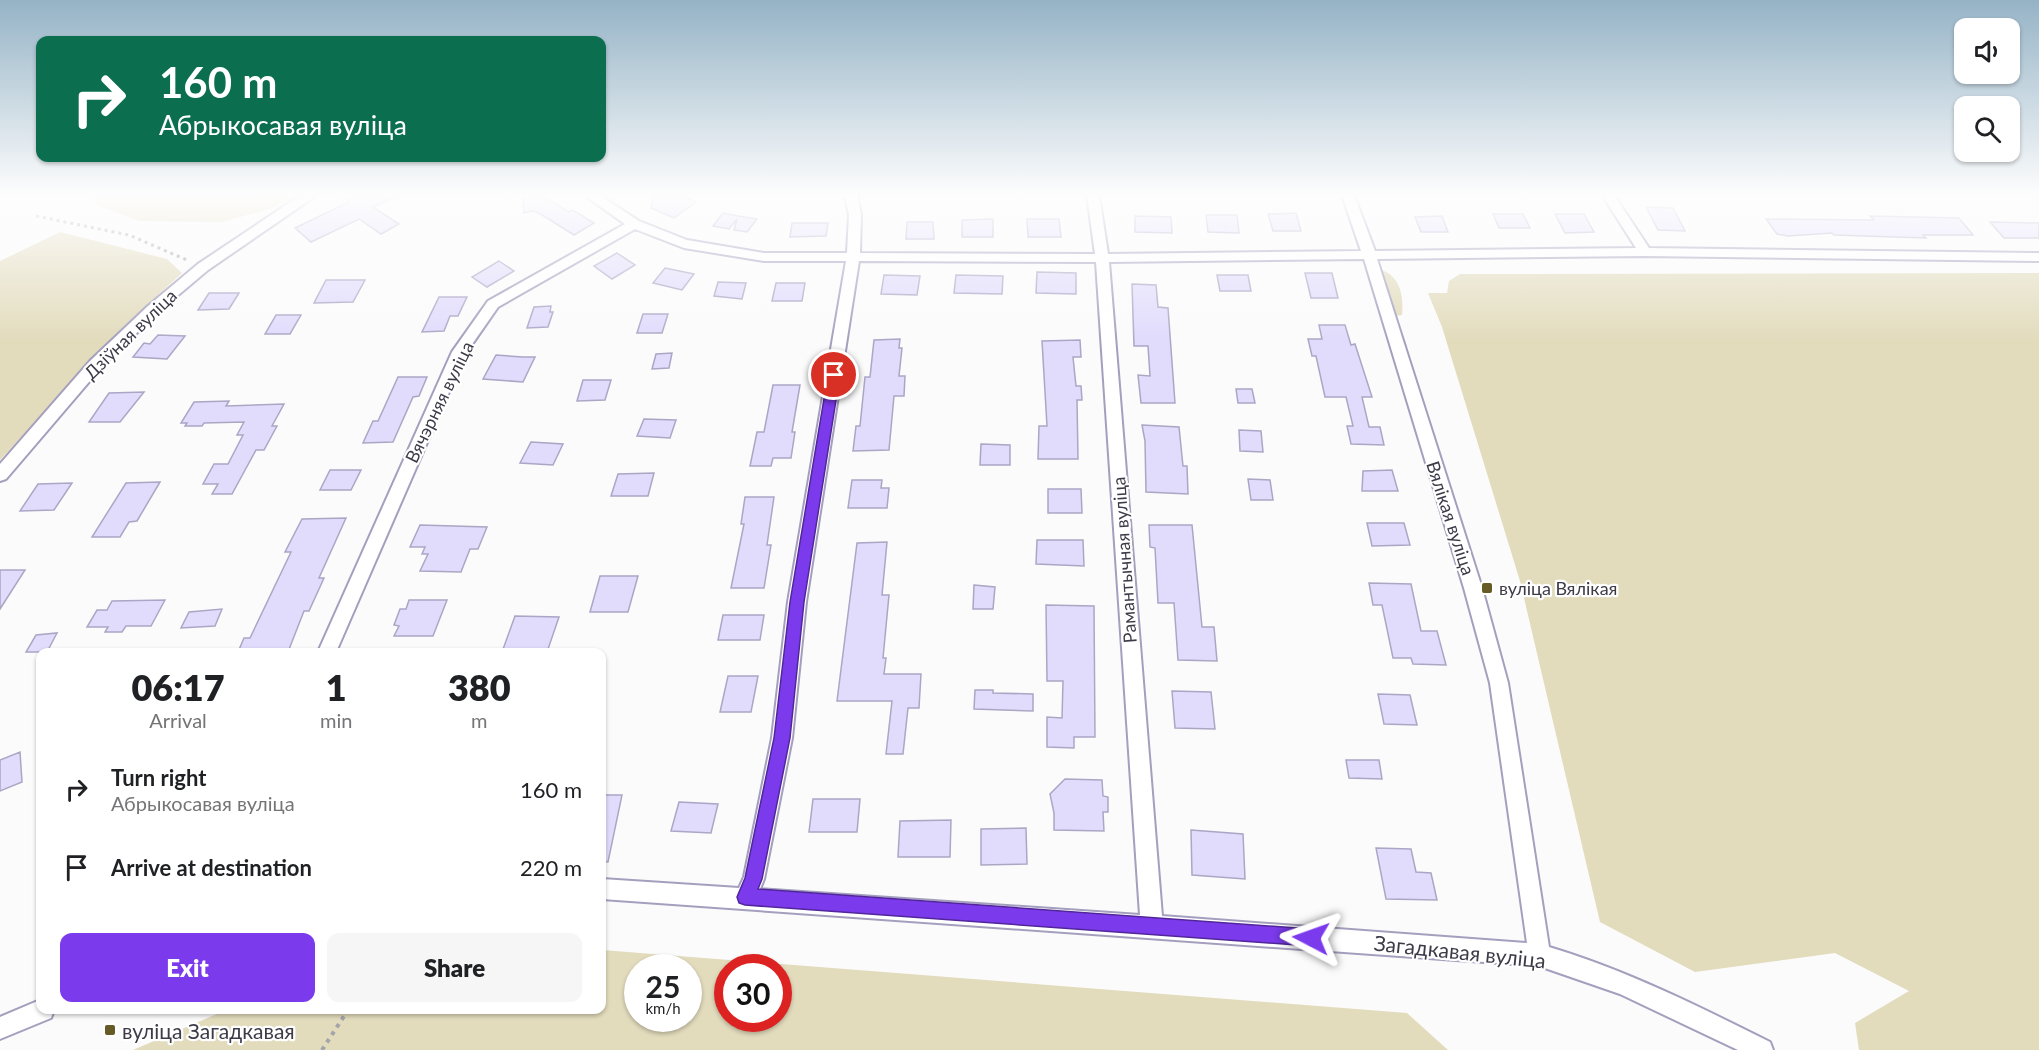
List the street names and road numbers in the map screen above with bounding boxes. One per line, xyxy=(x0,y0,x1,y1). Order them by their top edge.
street label: Дзіўная вуліца xyxy=(79,284,181,384)
street label: Вячэрняя вуліца xyxy=(400,338,478,466)
street label: Вялікая вуліца xyxy=(1422,458,1480,578)
street label: Рамантычная вуліца xyxy=(1107,476,1141,644)
street label: Загадкавая вуліца xyxy=(1373,930,1547,972)

